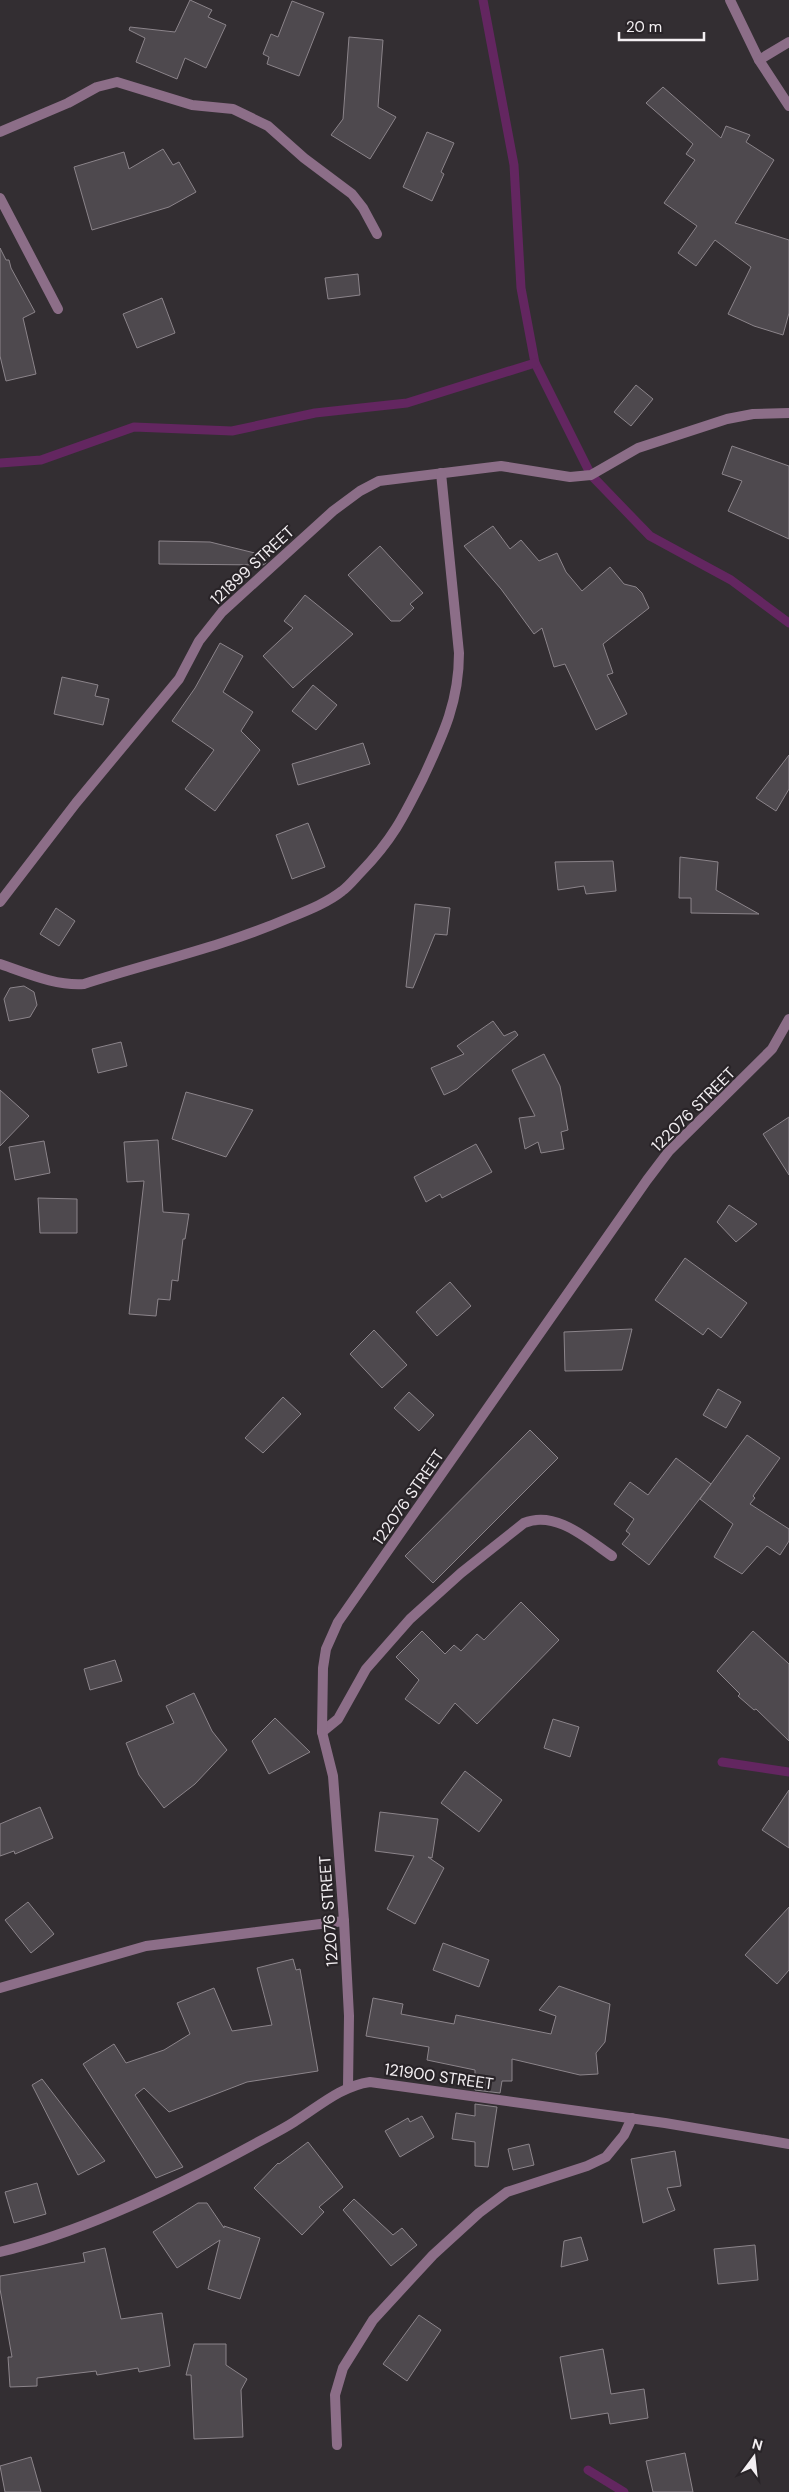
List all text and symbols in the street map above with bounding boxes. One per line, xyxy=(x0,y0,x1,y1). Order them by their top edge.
scale bar xyxy=(619,10,704,42)
text: 20 m xyxy=(626,17,662,37)
street label: 121899 STREET xyxy=(206,521,299,610)
street label: 122076 STREET xyxy=(647,1063,740,1156)
street label: 122076 STREET xyxy=(368,1446,449,1549)
street label: 122076 STREET xyxy=(314,1855,343,1967)
street label: 121900 STREET xyxy=(383,2058,495,2095)
north arrow xyxy=(729,2432,779,2482)
text: N xyxy=(750,2434,765,2454)

